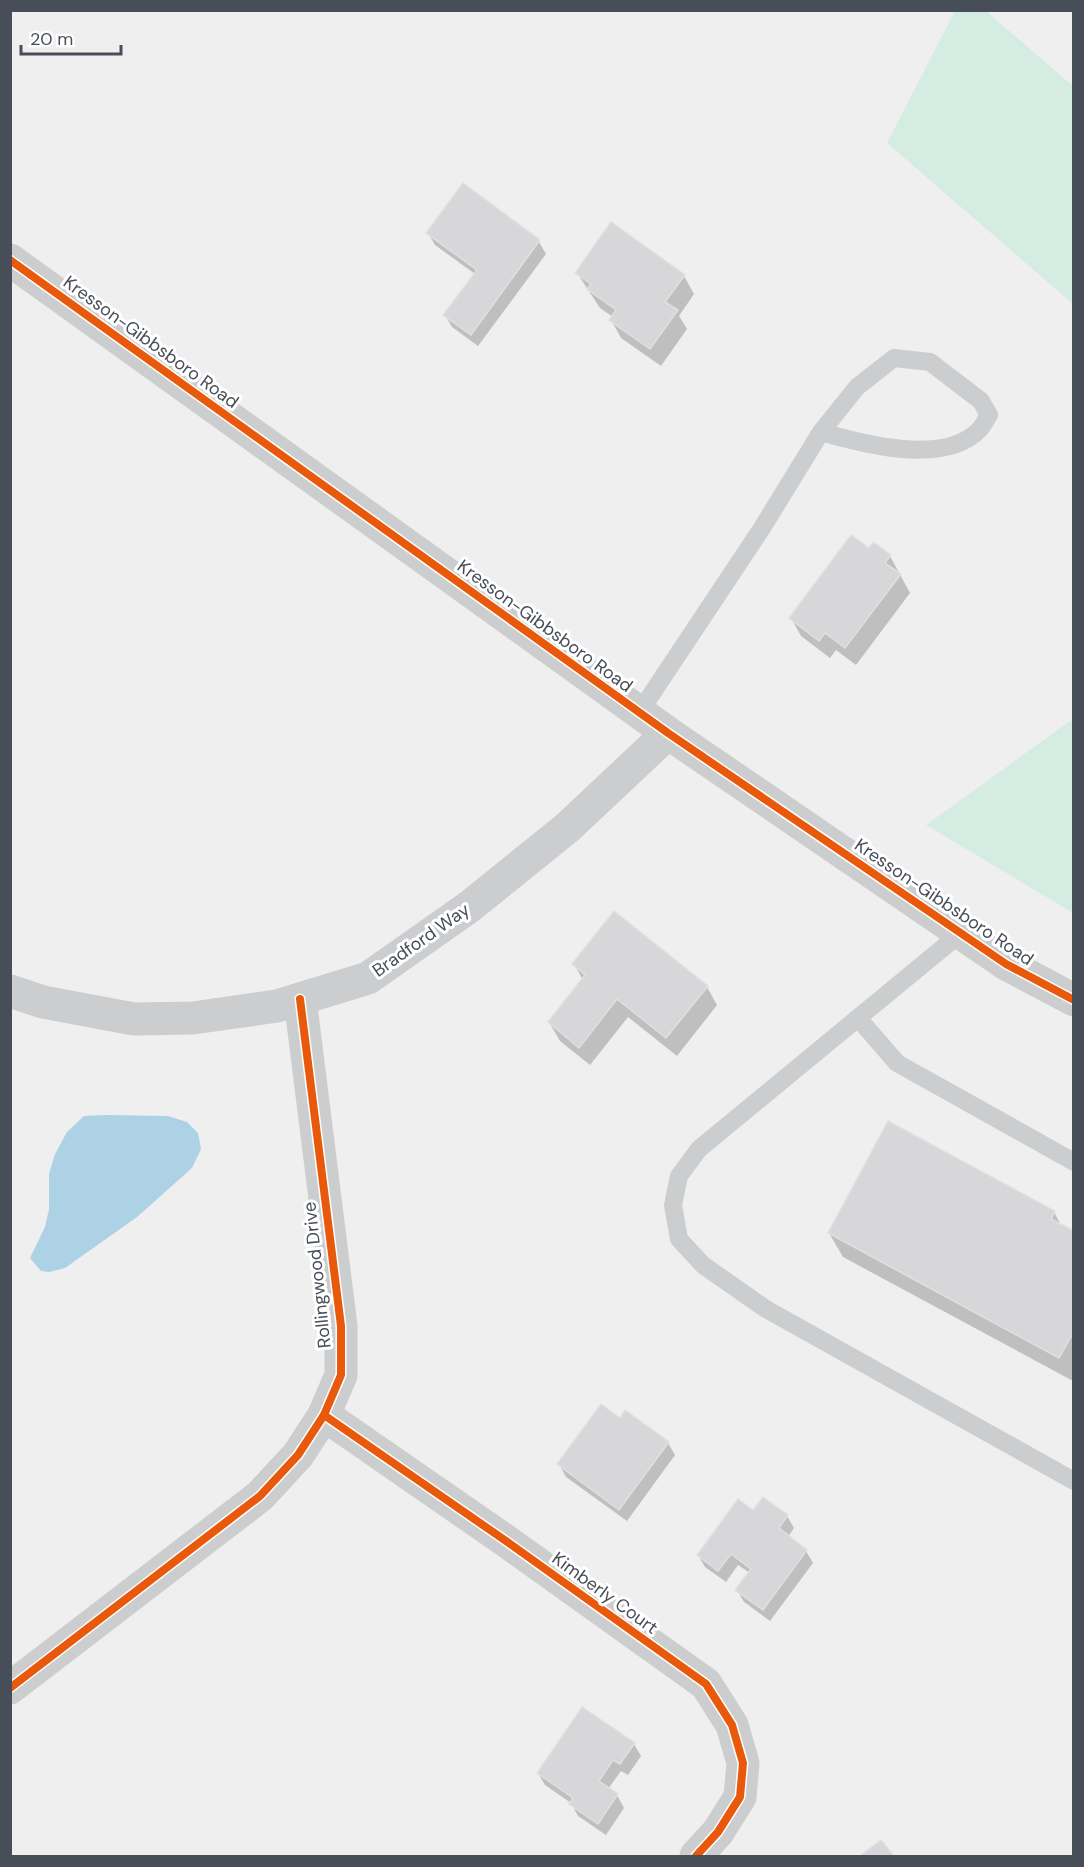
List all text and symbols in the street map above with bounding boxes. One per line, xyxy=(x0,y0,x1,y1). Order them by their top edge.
scale bar xyxy=(21,18,122,56)
text: 20 m xyxy=(30,27,73,51)
street label: Kresson-Gibbsboro Road xyxy=(59,270,243,414)
street label: Kresson-Gibbsboro Road xyxy=(453,554,637,698)
street label: Kresson-Gibbsboro Road xyxy=(850,833,1038,971)
street label: Bradford Way xyxy=(368,898,474,982)
street label: Rollingwood Drive xyxy=(297,1201,337,1349)
street label: Kimberly Court xyxy=(547,1546,663,1640)

